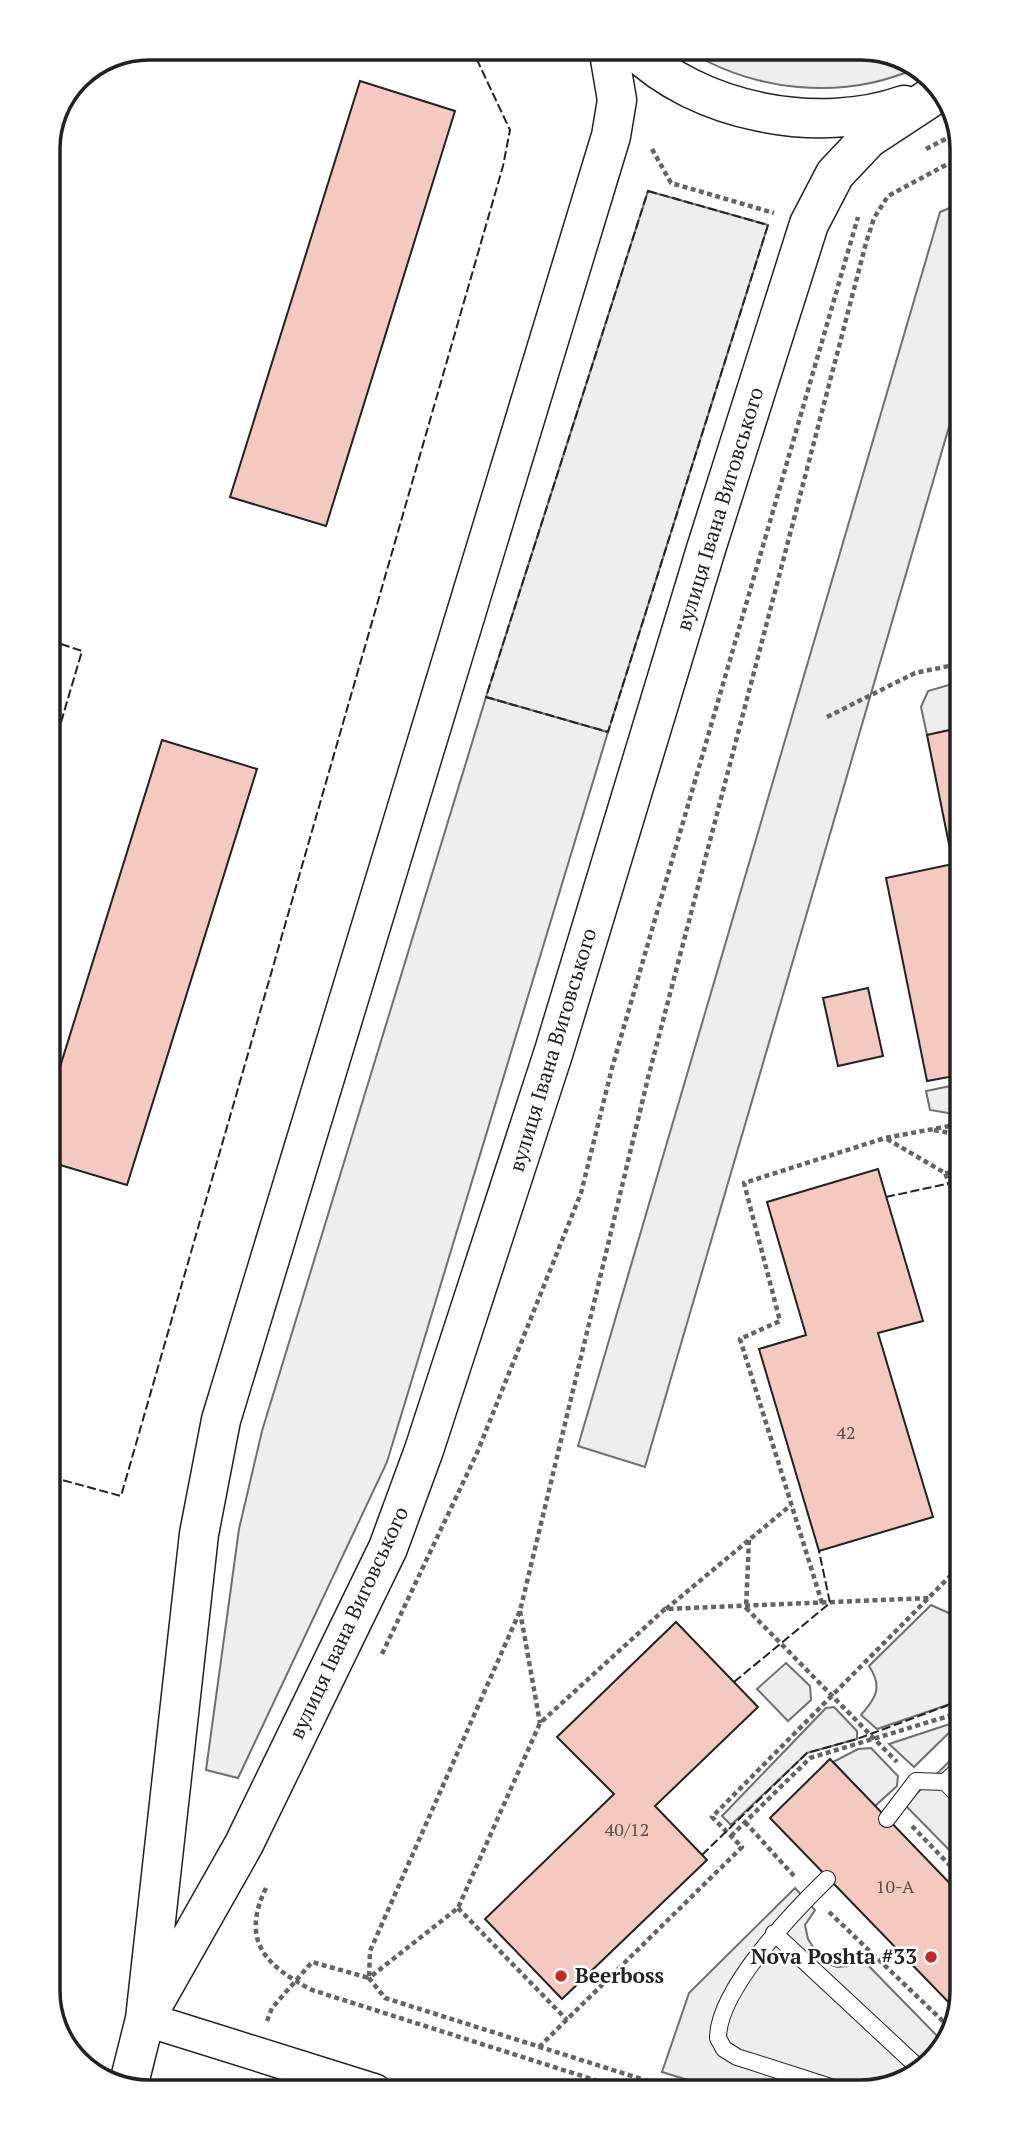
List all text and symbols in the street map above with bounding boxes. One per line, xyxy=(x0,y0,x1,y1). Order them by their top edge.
street label: вулиця Івана Виговського xyxy=(669,383,769,634)
street label: вулиця Івана Виговського xyxy=(502,924,602,1175)
house number: 42 xyxy=(836,1420,856,1444)
street label: вулиця Івана Виговського xyxy=(282,1502,414,1743)
house number: 40/12 xyxy=(605,1817,649,1841)
house number: 10-А xyxy=(876,1874,915,1898)
place label: Nova Poshta #33 xyxy=(751,1942,917,1970)
marker: Nova Poshta #33 xyxy=(923,1949,939,1965)
place label: Beerboss xyxy=(575,1961,664,1989)
marker: Beerboss xyxy=(553,1968,569,1984)

